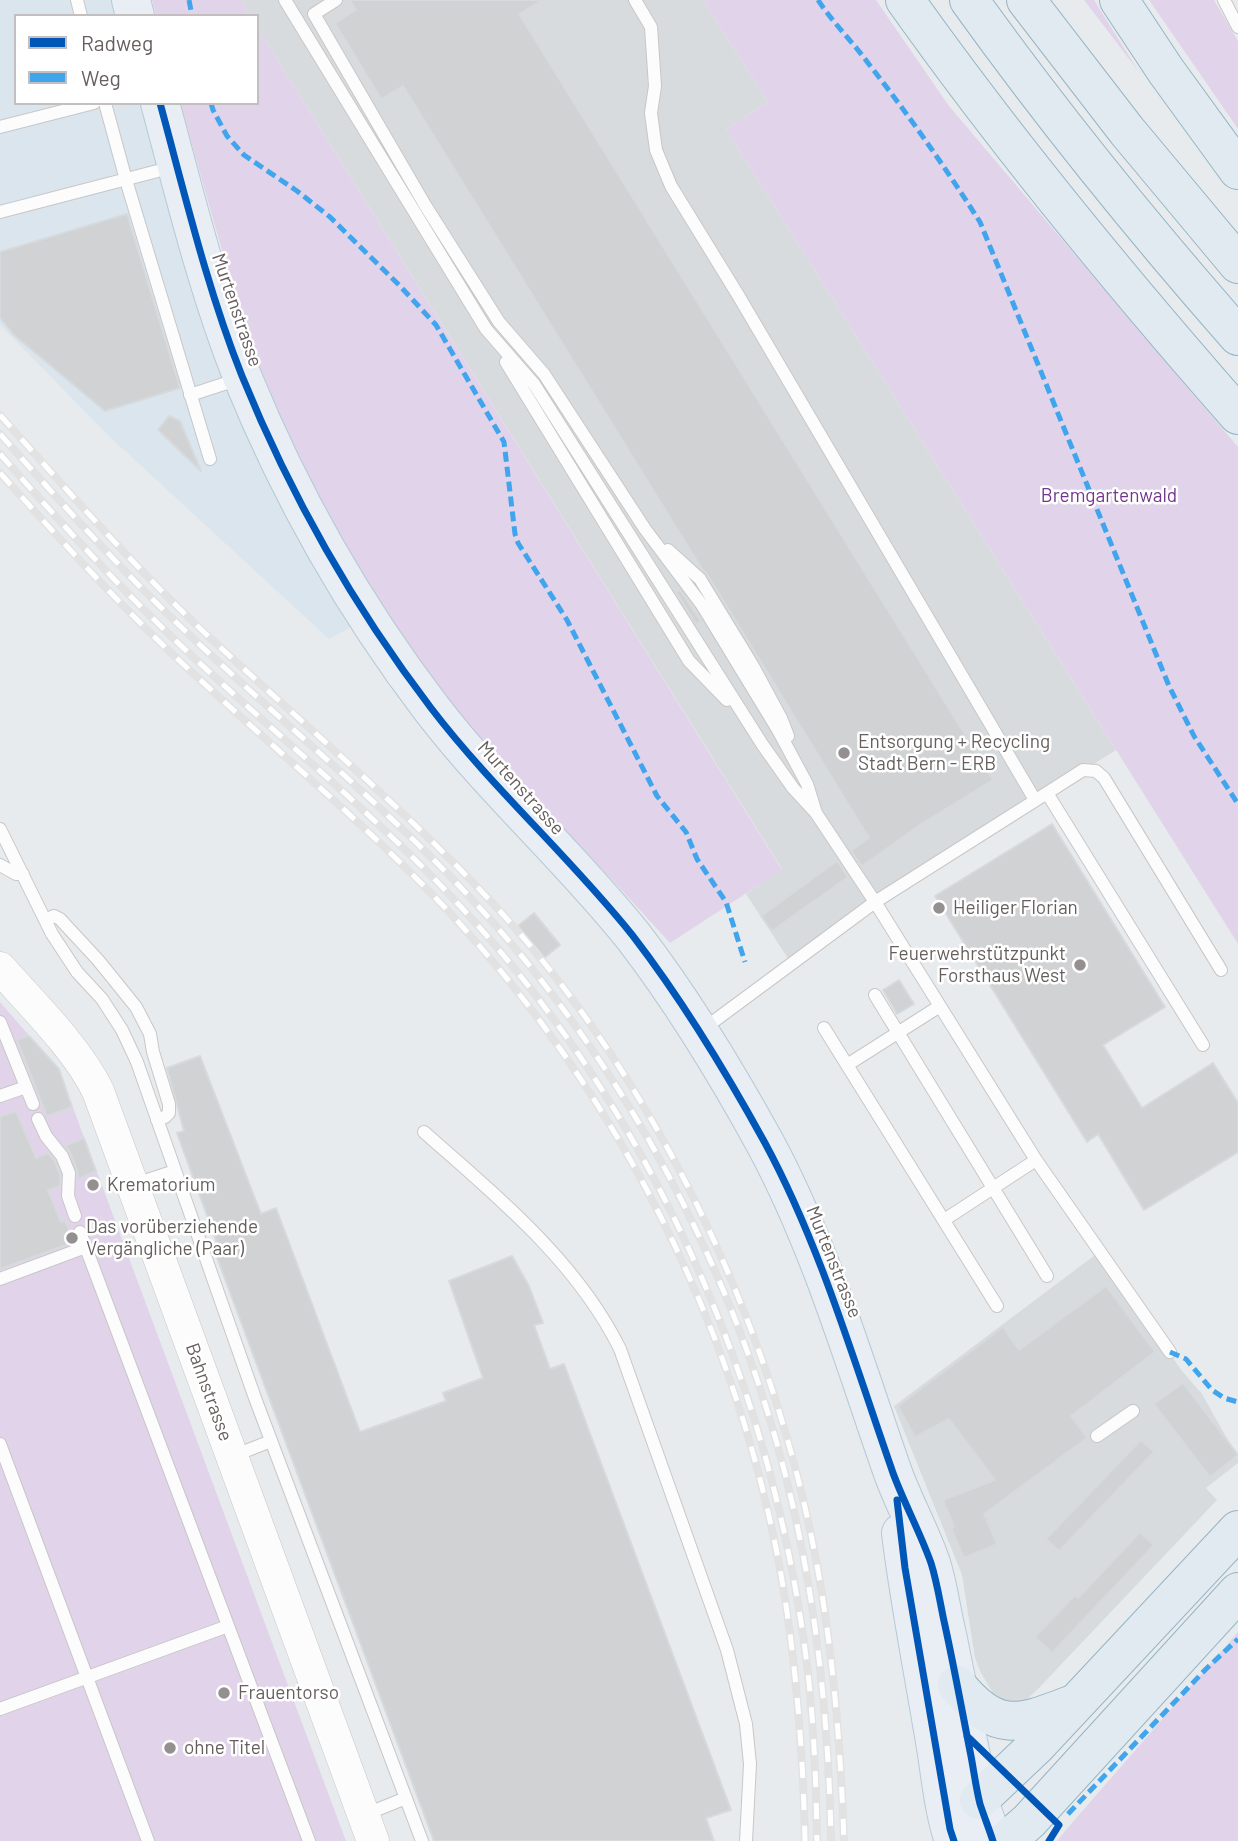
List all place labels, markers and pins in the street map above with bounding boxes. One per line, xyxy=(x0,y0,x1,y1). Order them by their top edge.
place label: Entsorgung + Recycling Stadt Bern - ERB xyxy=(858,731,1050,775)
marker: Entsorgung + Recycling Stadt Bern - ERB xyxy=(836,745,852,761)
place label: Heiliger Florian xyxy=(953,897,1078,919)
marker: Heiliger Florian xyxy=(931,900,947,916)
place label: Feuerwehrstützpunkt Forsthaus West xyxy=(889,943,1066,987)
marker: Feuerwehrstützpunkt Forsthaus West xyxy=(1072,957,1088,973)
place label: Krematorium xyxy=(107,1174,216,1196)
marker: Krematorium xyxy=(85,1177,101,1193)
place label: Das vorüberziehende Vergängliche (Paar) xyxy=(86,1216,258,1260)
marker: Das vorüberziehende Vergängliche (Paar) xyxy=(64,1230,80,1246)
place label: Frauentorso xyxy=(238,1682,339,1704)
marker: Frauentorso xyxy=(216,1685,232,1701)
place label: ohne Titel xyxy=(184,1737,265,1759)
marker: ohne Titel xyxy=(162,1740,178,1756)

